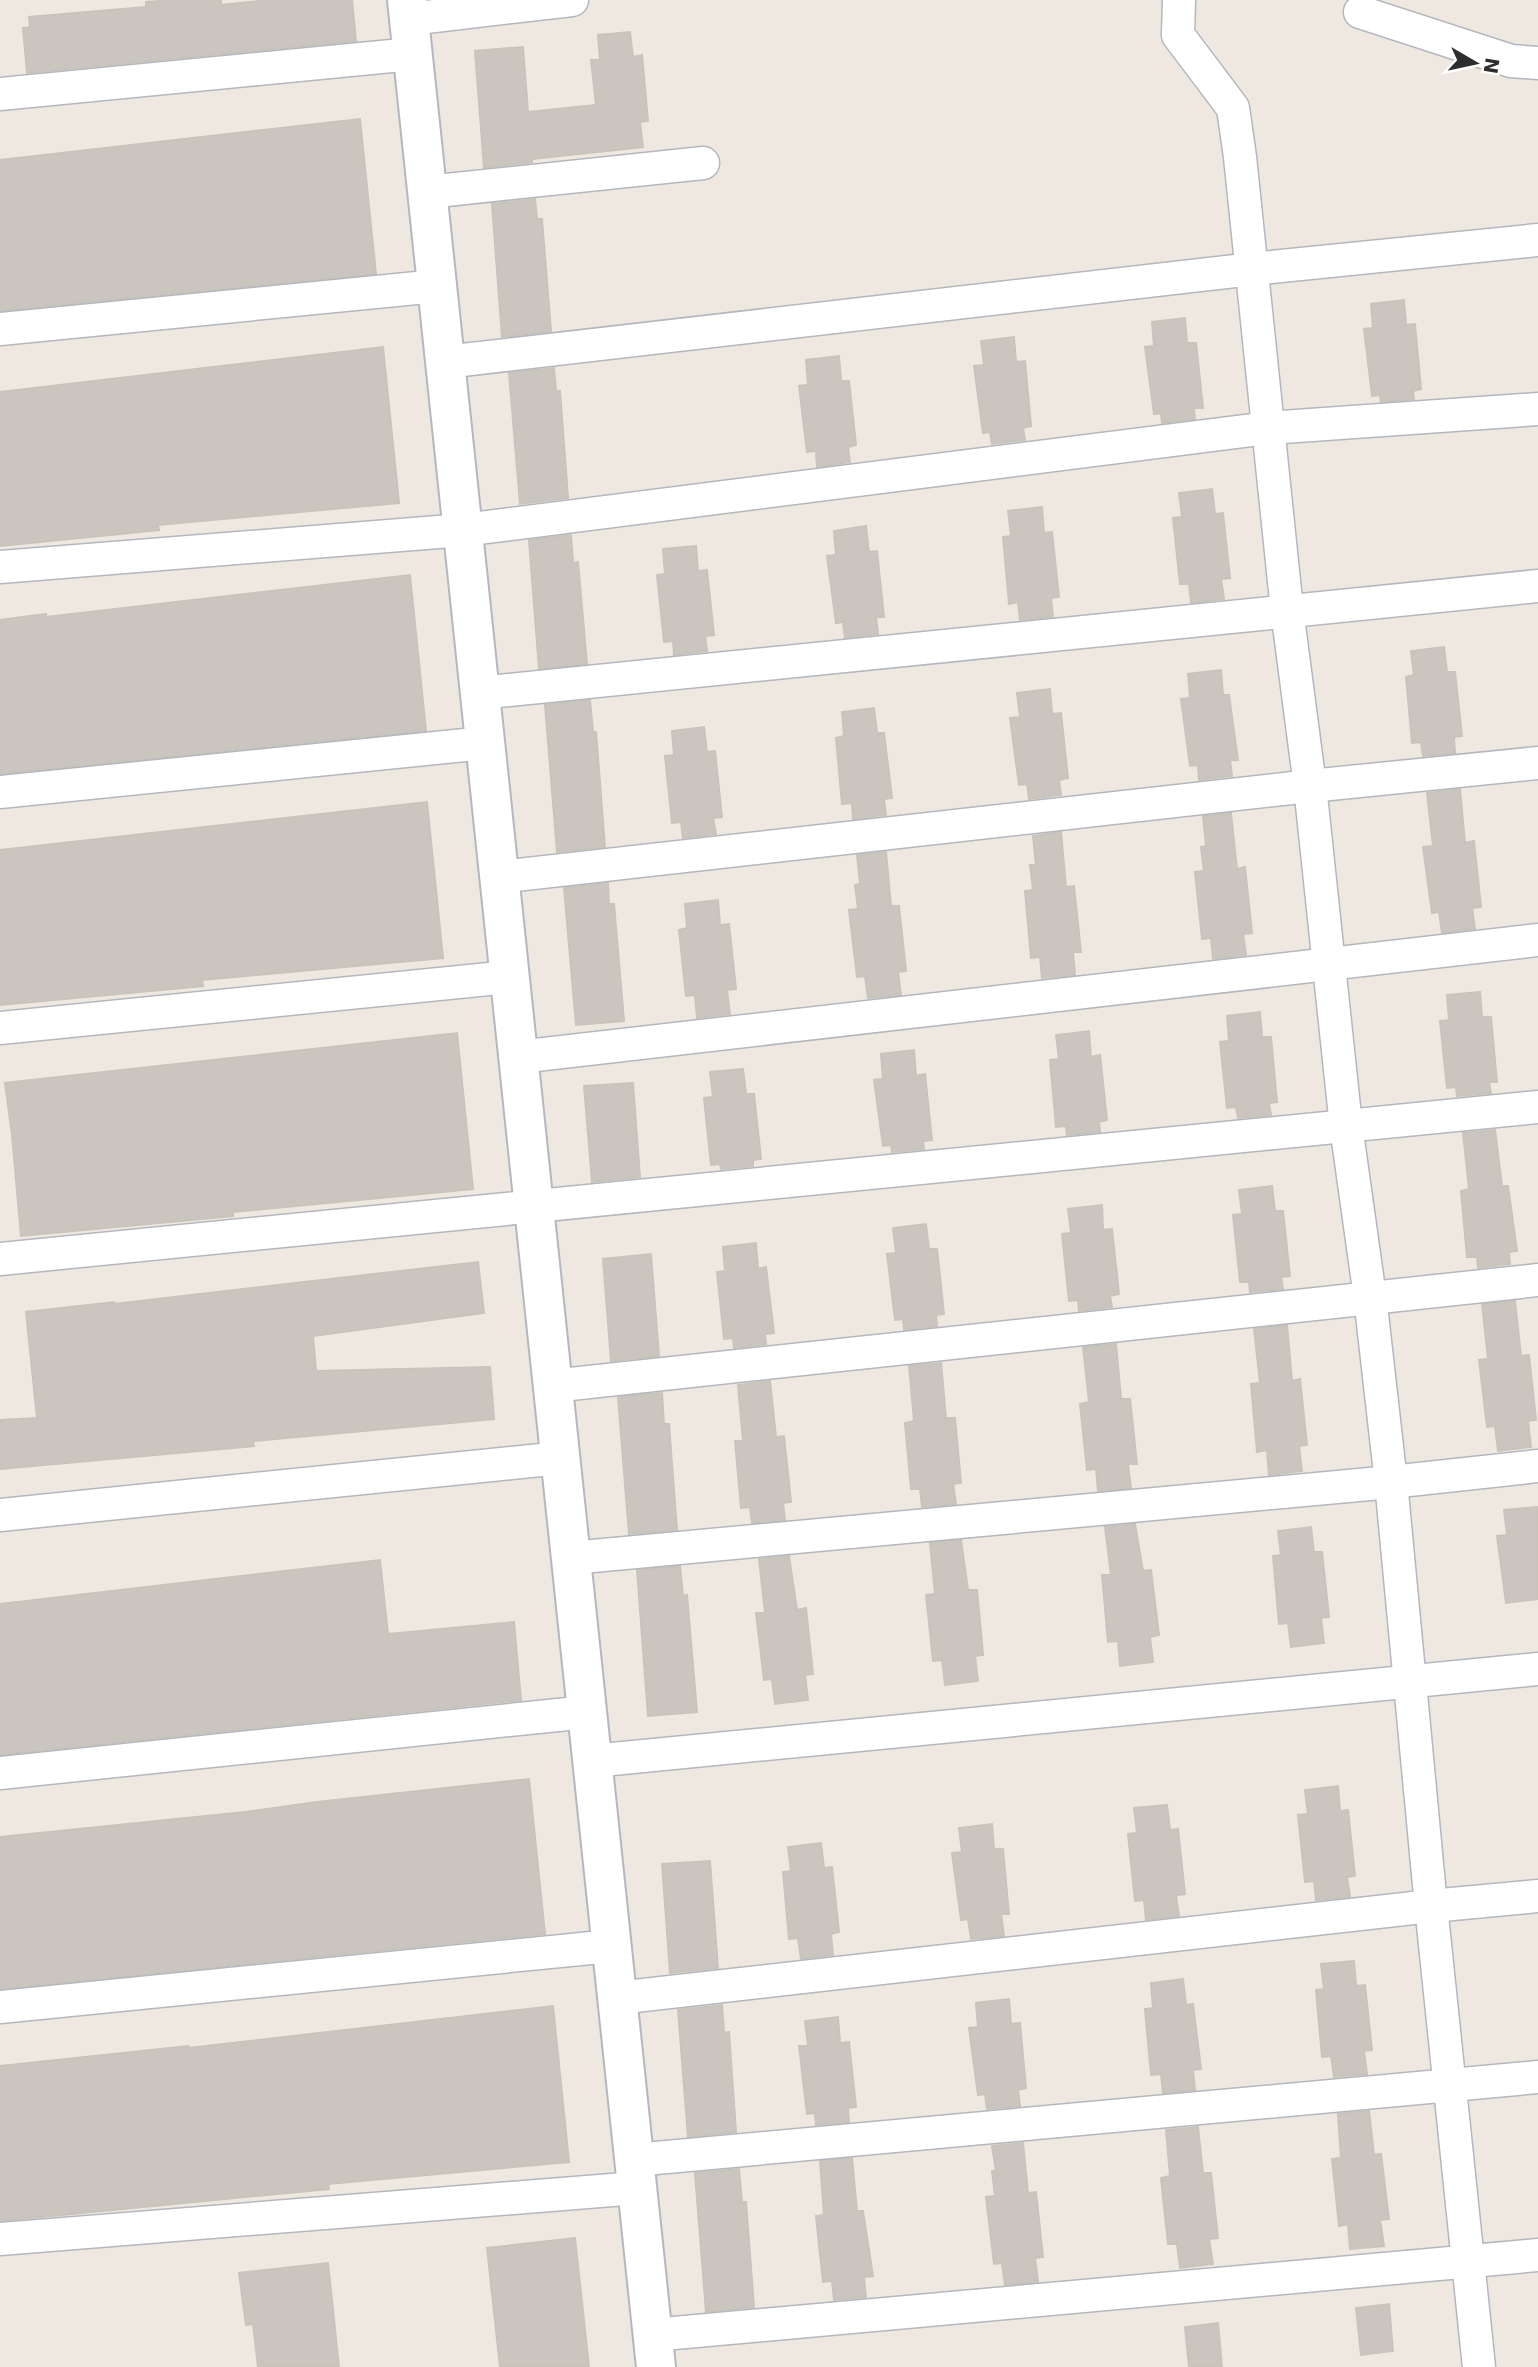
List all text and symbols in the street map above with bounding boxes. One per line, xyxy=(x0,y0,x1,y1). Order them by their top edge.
north arrow xyxy=(1440,28,1510,98)
text: N xyxy=(1480,56,1504,75)

